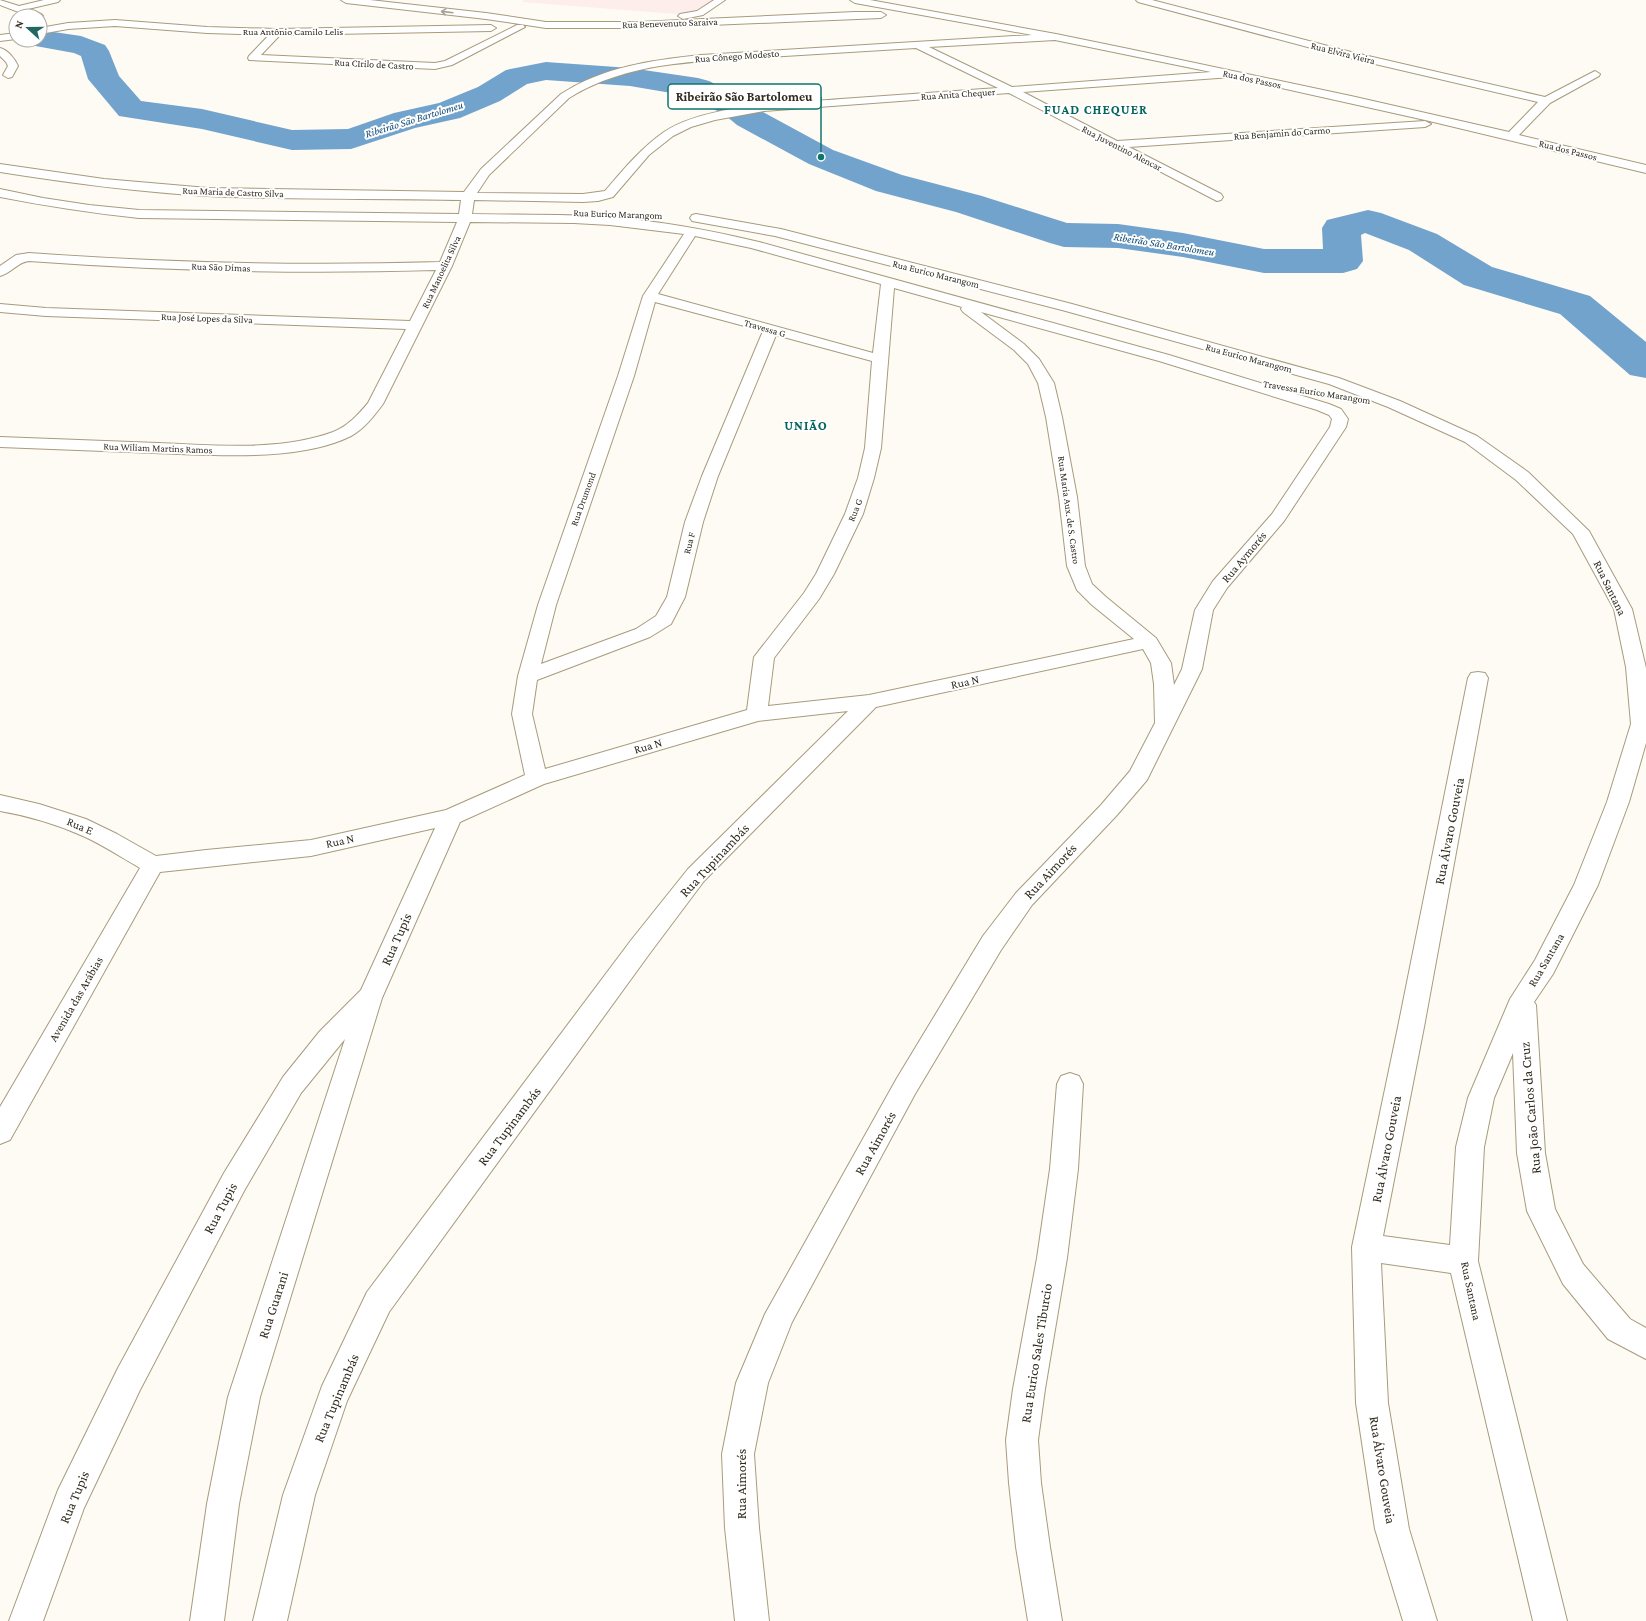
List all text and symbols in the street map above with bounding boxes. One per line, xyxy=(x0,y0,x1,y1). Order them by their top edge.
north arrow xyxy=(8,8,48,48)
one-way arrow xyxy=(441,8,454,16)
street label: Rua Benevenuto Saraiva xyxy=(622,16,718,30)
text: N xyxy=(12,18,26,30)
street label: Rua Antônio Camilo Lelis xyxy=(243,26,343,37)
street label: Rua Elvira Vieira xyxy=(1310,40,1376,66)
street label: Rua Cônego Modesto xyxy=(694,48,780,64)
street label: Rua CIrilo de Castro xyxy=(334,56,414,72)
street label: Rua dos Passos xyxy=(1222,67,1282,91)
callout: Ribeirão São Bartolomeu xyxy=(668,84,821,109)
street label: Rua Anita Chequer xyxy=(920,86,996,102)
text: Ribeirão São Bartolomeu xyxy=(676,89,813,104)
water label: Ribeirão São Bartolomeu xyxy=(364,98,465,140)
district label: FUAD CHEQUER xyxy=(1044,102,1148,117)
street label: Rua Juventino Alencar xyxy=(1080,123,1164,173)
street label: Rua Benjamin do Carmo xyxy=(1233,124,1331,143)
street label: Rua dos Passos xyxy=(1538,137,1598,163)
street label: Rua Maria de Castro Silva xyxy=(182,185,284,199)
street label: Rua Eurico Marangom xyxy=(573,207,663,221)
water label: Ribeirão São Bartolomeu xyxy=(1113,230,1216,258)
street label: Rua Manoelita Silva xyxy=(419,234,463,310)
street label: Rua Eurico Marangom xyxy=(891,258,981,290)
street label: Rua São Dimas xyxy=(191,260,251,274)
street label: Rua José Lopes da Silva xyxy=(161,311,253,325)
street label: Travessa G xyxy=(743,317,787,339)
street label: Rua Eurico Marangom xyxy=(1205,341,1293,375)
street label: Travessa Eurico Marangom xyxy=(1263,378,1371,406)
district label: UNIÃO xyxy=(784,418,828,433)
street label: Rua Wiliam Martins Ramos xyxy=(103,441,213,455)
street label: Rua Maria Aux. de S. Castro xyxy=(1056,455,1082,565)
street label: Rua Drumond xyxy=(568,470,598,527)
street label: Rua G xyxy=(845,497,865,523)
street label: Rua Aymorés xyxy=(1219,528,1270,585)
street label: Rua F xyxy=(681,531,697,555)
street label: Rua Santana xyxy=(1591,558,1630,618)
street label: Rua N xyxy=(950,672,981,692)
street label: Rua N xyxy=(632,735,664,757)
street label: Rua Álvaro Gouveia xyxy=(1431,776,1467,886)
street label: Rua E xyxy=(65,814,96,838)
street label: Rua Tupinambás xyxy=(676,820,752,900)
street label: Rua N xyxy=(325,831,356,851)
street label: Rua Aimorés xyxy=(1020,840,1080,902)
street label: Rua Tupis xyxy=(377,910,415,968)
street label: Rua Santana xyxy=(1525,930,1567,989)
street label: Avenida das Arábias xyxy=(46,954,106,1044)
street label: Rua João Carlos da Cruz xyxy=(1516,1041,1544,1175)
street label: Rua Tupinambás xyxy=(474,1083,544,1169)
street label: Rua Álvaro Gouveia xyxy=(1368,1094,1404,1204)
street label: Rua Aimorés xyxy=(851,1108,899,1178)
street label: Rua Tupis xyxy=(200,1180,240,1236)
street label: Rua Santana xyxy=(1458,1260,1484,1322)
street label: Rua Guarani xyxy=(255,1269,291,1340)
street label: Rua Eurico Sales Tiburcio xyxy=(1017,1282,1055,1424)
street label: Rua Tupinambás xyxy=(310,1351,362,1445)
street label: Rua Álvaro Gouveia xyxy=(1367,1415,1399,1525)
street label: Rua Aimorés xyxy=(733,1449,749,1519)
street label: Rua Tupis xyxy=(56,1468,92,1526)

